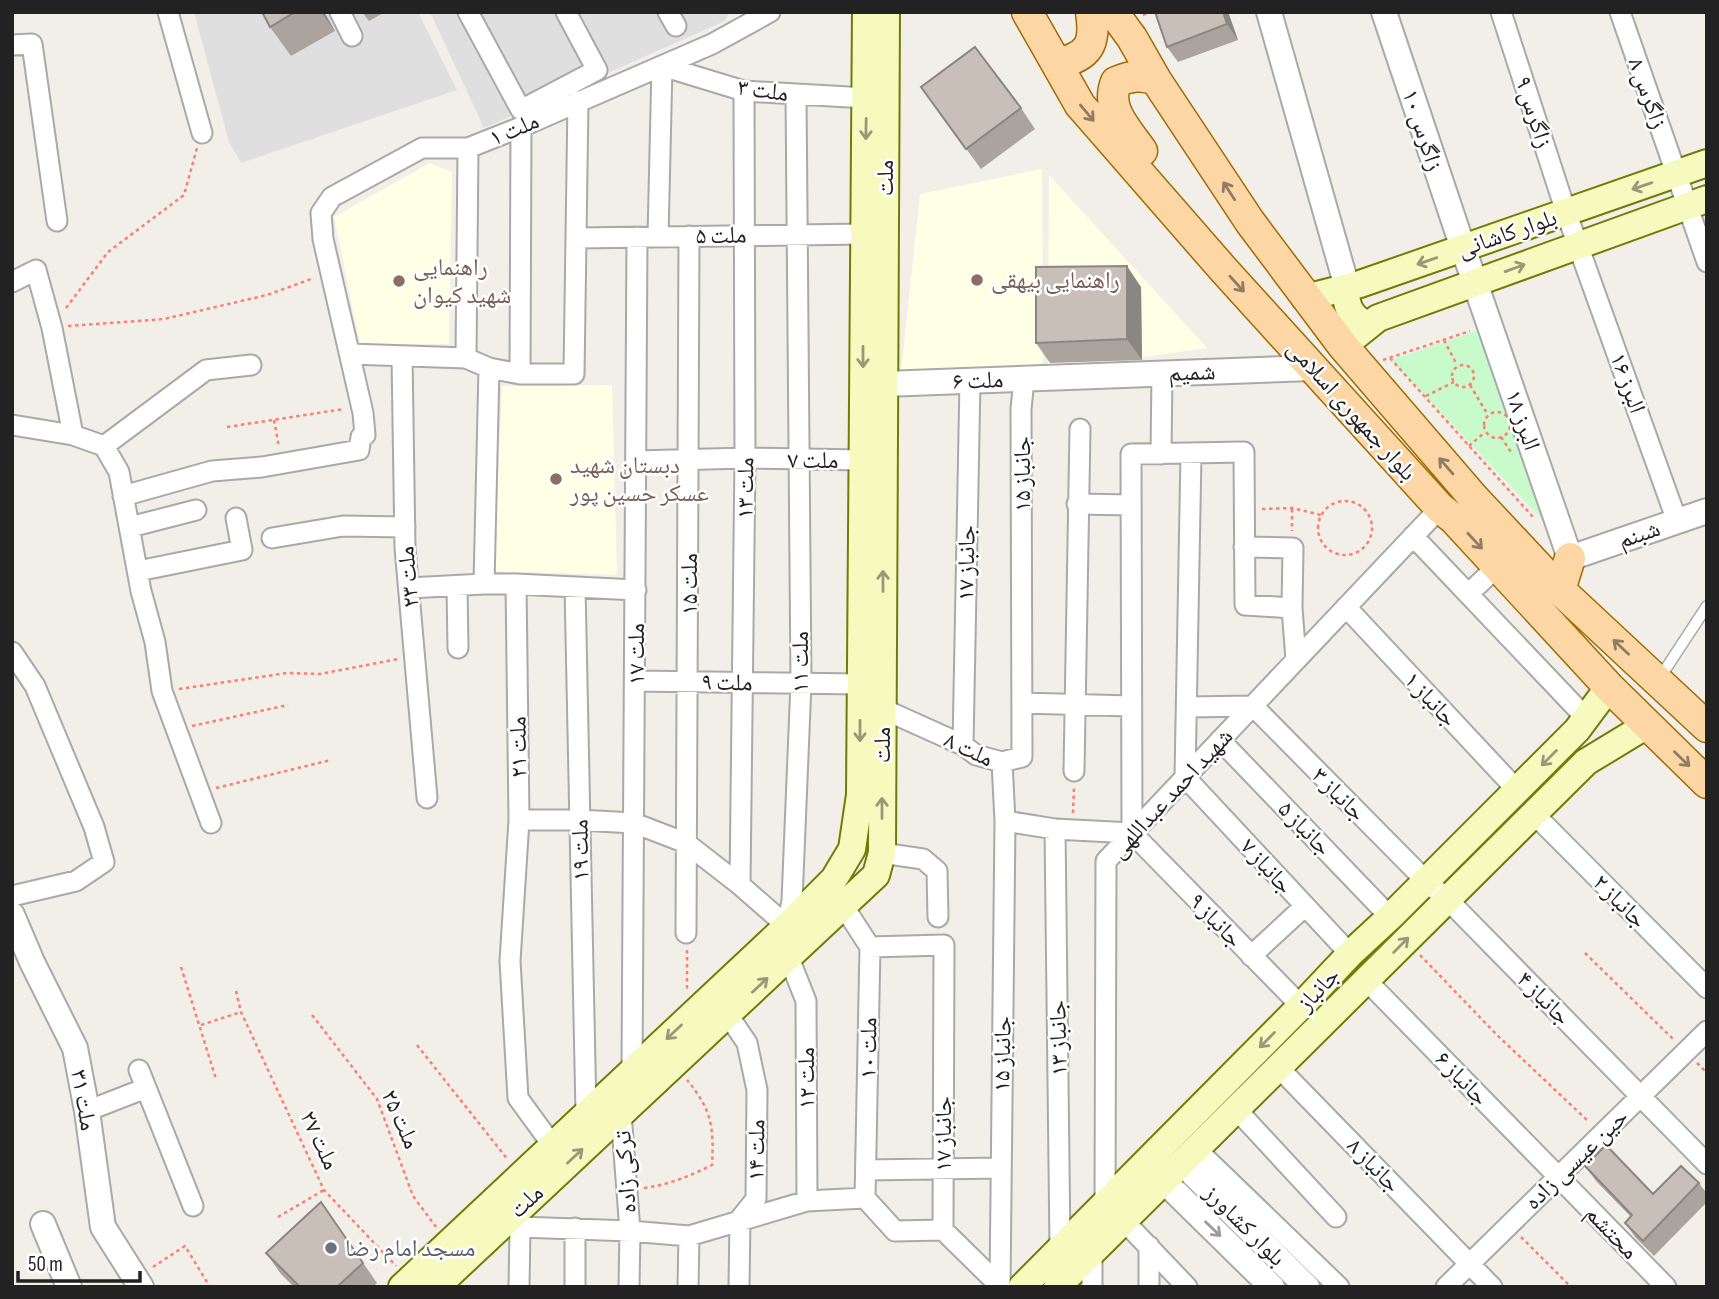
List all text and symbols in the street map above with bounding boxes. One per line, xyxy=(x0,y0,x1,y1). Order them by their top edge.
street label: زاگرس ۸ xyxy=(1621,54,1674,133)
street label: ملت ۳ xyxy=(736,73,790,108)
street label: زاگرس ۹ xyxy=(1508,73,1559,152)
street label: زاگرس ۱۰ xyxy=(1396,86,1449,175)
one-way arrow xyxy=(1079,103,1095,121)
street label: ملت ۱ xyxy=(485,106,543,153)
one-way arrow xyxy=(859,118,873,141)
street label: ملت xyxy=(871,160,900,196)
one-way arrow xyxy=(1632,181,1654,193)
one-way arrow xyxy=(1222,182,1237,201)
street label: بلوار کاشانی xyxy=(1454,203,1561,264)
street label: ملت ۵ xyxy=(695,221,747,250)
place label: راهنمایی شهید کیوان xyxy=(413,253,511,310)
one-way arrow xyxy=(1417,256,1439,268)
one-way arrow xyxy=(1503,261,1525,274)
place label: راهنمایی بیهقی xyxy=(991,266,1120,295)
marker: راهنمایی بیهقی xyxy=(969,272,985,288)
marker: راهنمایی شهید کیوان xyxy=(391,273,407,289)
one-way arrow xyxy=(1229,275,1245,293)
street label: بلوار جمهوری اسلامی xyxy=(1281,334,1422,487)
one-way arrow xyxy=(856,345,870,368)
street label: البرز ۱۶ xyxy=(1603,349,1652,417)
street label: شمیم xyxy=(1168,357,1216,389)
street label: ملت ۶ xyxy=(952,365,1004,396)
street label: البرز ۱۸ xyxy=(1499,386,1546,454)
street label: جانباز ۱۵ xyxy=(1008,436,1037,512)
street label: ملت ۷ xyxy=(787,446,839,475)
place label: دبستان شهید عسکر حسین پور xyxy=(569,451,709,508)
street label: ملت ۱۳ xyxy=(730,457,761,519)
one-way arrow xyxy=(1438,457,1454,475)
marker: دبستان شهید عسکر حسین پور xyxy=(548,471,564,487)
street label: شبنم xyxy=(1614,514,1664,556)
street label: جانباز ۱۷ xyxy=(951,525,982,601)
one-way arrow xyxy=(1466,532,1483,549)
street label: ملت ۲۳ xyxy=(391,545,426,609)
street label: ملت ۱۵ xyxy=(675,553,704,615)
one-way arrow xyxy=(876,569,890,592)
street label: ملت ۱۷ xyxy=(622,623,651,685)
street label: ملت ۱۱ xyxy=(786,631,815,693)
one-way arrow xyxy=(1612,639,1630,655)
street label: جانباز ۱ xyxy=(1398,666,1463,733)
street label: ملت ۹ xyxy=(701,668,753,697)
street label: ملت ۲۱ xyxy=(503,716,534,778)
one-way arrow xyxy=(853,720,867,743)
street label: شهید احمد عبداللهی xyxy=(1104,722,1239,865)
street label: ملت ۸ xyxy=(940,726,998,773)
street label: ملت xyxy=(868,727,897,763)
one-way arrow xyxy=(1541,749,1558,766)
one-way arrow xyxy=(1673,750,1690,767)
street label: جانباز ۳ xyxy=(1305,761,1372,828)
street label: جانباز ۵ xyxy=(1272,795,1338,862)
one-way arrow xyxy=(875,797,889,820)
street label: ملت ۱۹ xyxy=(565,819,596,881)
street label: جانباز ۷ xyxy=(1234,833,1299,900)
street label: جانباز ۲ xyxy=(1586,868,1653,935)
street label: جانباز ۹ xyxy=(1183,887,1249,954)
one-way arrow xyxy=(1393,937,1410,954)
street label: جانباز xyxy=(1290,961,1346,1018)
street label: جانباز ۴ xyxy=(1510,965,1577,1032)
one-way arrow xyxy=(751,976,768,993)
street label: جانباز ۱۳ xyxy=(1043,1000,1074,1076)
street label: جانباز ۱۵ xyxy=(987,1016,1018,1092)
street label: ملت ۱۰ xyxy=(853,1017,884,1079)
one-way arrow xyxy=(666,1024,683,1041)
one-way arrow xyxy=(1259,1032,1276,1049)
street label: جانباز ۶ xyxy=(1429,1045,1495,1112)
street label: ملت ۱۲ xyxy=(792,1047,821,1109)
street label: ملت ۳۱ xyxy=(64,1067,103,1133)
street label: ملت ۲۵ xyxy=(375,1085,426,1153)
street label: جانباز ۱۷ xyxy=(929,1096,958,1172)
street label: حین عیسی زاده xyxy=(1518,1103,1634,1216)
street label: ملت ۲۷ xyxy=(293,1106,346,1174)
street label: ملت ۱۴ xyxy=(741,1119,772,1181)
street label: ترکی زاده xyxy=(608,1130,643,1214)
street label: جانباز ۸ xyxy=(1341,1132,1407,1199)
one-way arrow xyxy=(566,1148,584,1164)
street label: ملت xyxy=(503,1178,550,1224)
street label: بلوار کشاورز xyxy=(1197,1178,1292,1272)
street label: محتشم xyxy=(1578,1199,1644,1266)
one-way arrow xyxy=(1204,1220,1221,1237)
place label: مسجد امام رضا xyxy=(345,1234,476,1264)
scale bar xyxy=(18,1240,140,1284)
marker: مسجد امام رضا xyxy=(323,1240,339,1256)
text: 50 m xyxy=(28,1252,63,1277)

